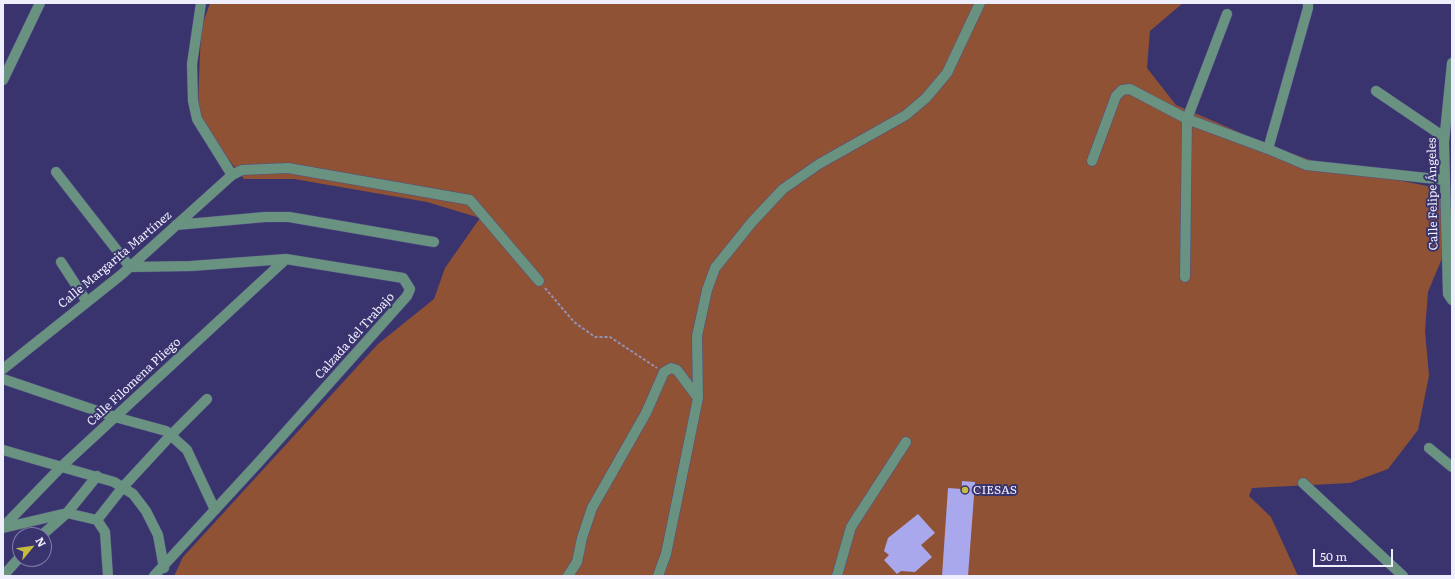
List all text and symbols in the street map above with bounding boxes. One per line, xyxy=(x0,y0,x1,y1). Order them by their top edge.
street label: Calle Felipe Ángeles xyxy=(1425,138,1441,250)
street label: Calle Margarita Martínez xyxy=(55,208,175,312)
street label: Calzada del Trabajo xyxy=(312,290,398,382)
street label: Calle Filomena Pliego xyxy=(84,335,184,429)
place label: CIESAS xyxy=(973,483,1017,497)
marker: CIESAS xyxy=(960,485,970,495)
north arrow xyxy=(12,527,52,567)
text: N xyxy=(32,534,51,550)
scale bar xyxy=(1315,541,1395,567)
text: 50 m xyxy=(1320,547,1347,565)

